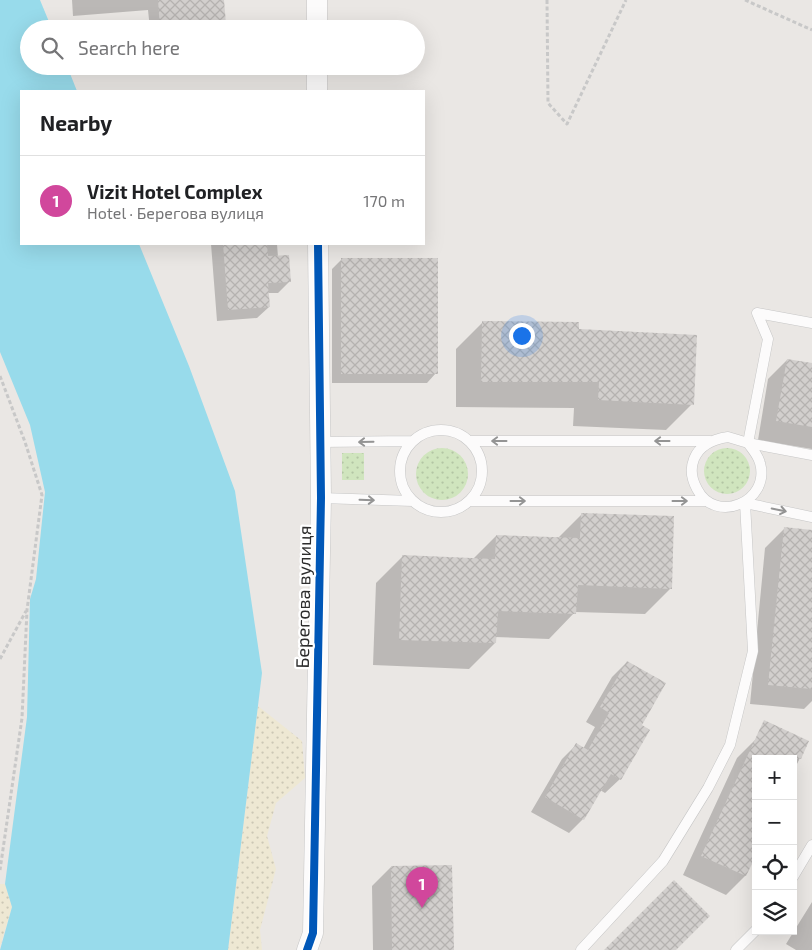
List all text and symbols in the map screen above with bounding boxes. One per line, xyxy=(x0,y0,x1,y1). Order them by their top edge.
search box xyxy=(20,20,425,75)
icon: search xyxy=(38,34,66,62)
text: Search here xyxy=(78,36,180,59)
text: Nearby xyxy=(40,110,112,135)
text: Vizit Hotel Complex xyxy=(87,180,262,203)
text: 1 xyxy=(53,191,59,210)
text: 170 m xyxy=(363,191,405,210)
text: Hotel · Берегова вулиця xyxy=(87,203,264,222)
your location xyxy=(509,323,535,349)
one-way arrow xyxy=(491,436,508,446)
one-way arrow xyxy=(654,436,670,446)
one-way arrow xyxy=(358,437,374,446)
one-way arrow xyxy=(359,495,375,504)
one-way arrow xyxy=(510,496,526,506)
one-way arrow xyxy=(672,496,688,506)
one-way arrow xyxy=(770,506,786,515)
street label: Берегова вулиця xyxy=(291,525,315,669)
map controls xyxy=(752,755,797,935)
button: + xyxy=(752,755,797,800)
button: − xyxy=(752,800,797,845)
button: locate xyxy=(752,845,797,890)
pin: 1 xyxy=(406,867,438,908)
button: layers xyxy=(752,890,797,935)

